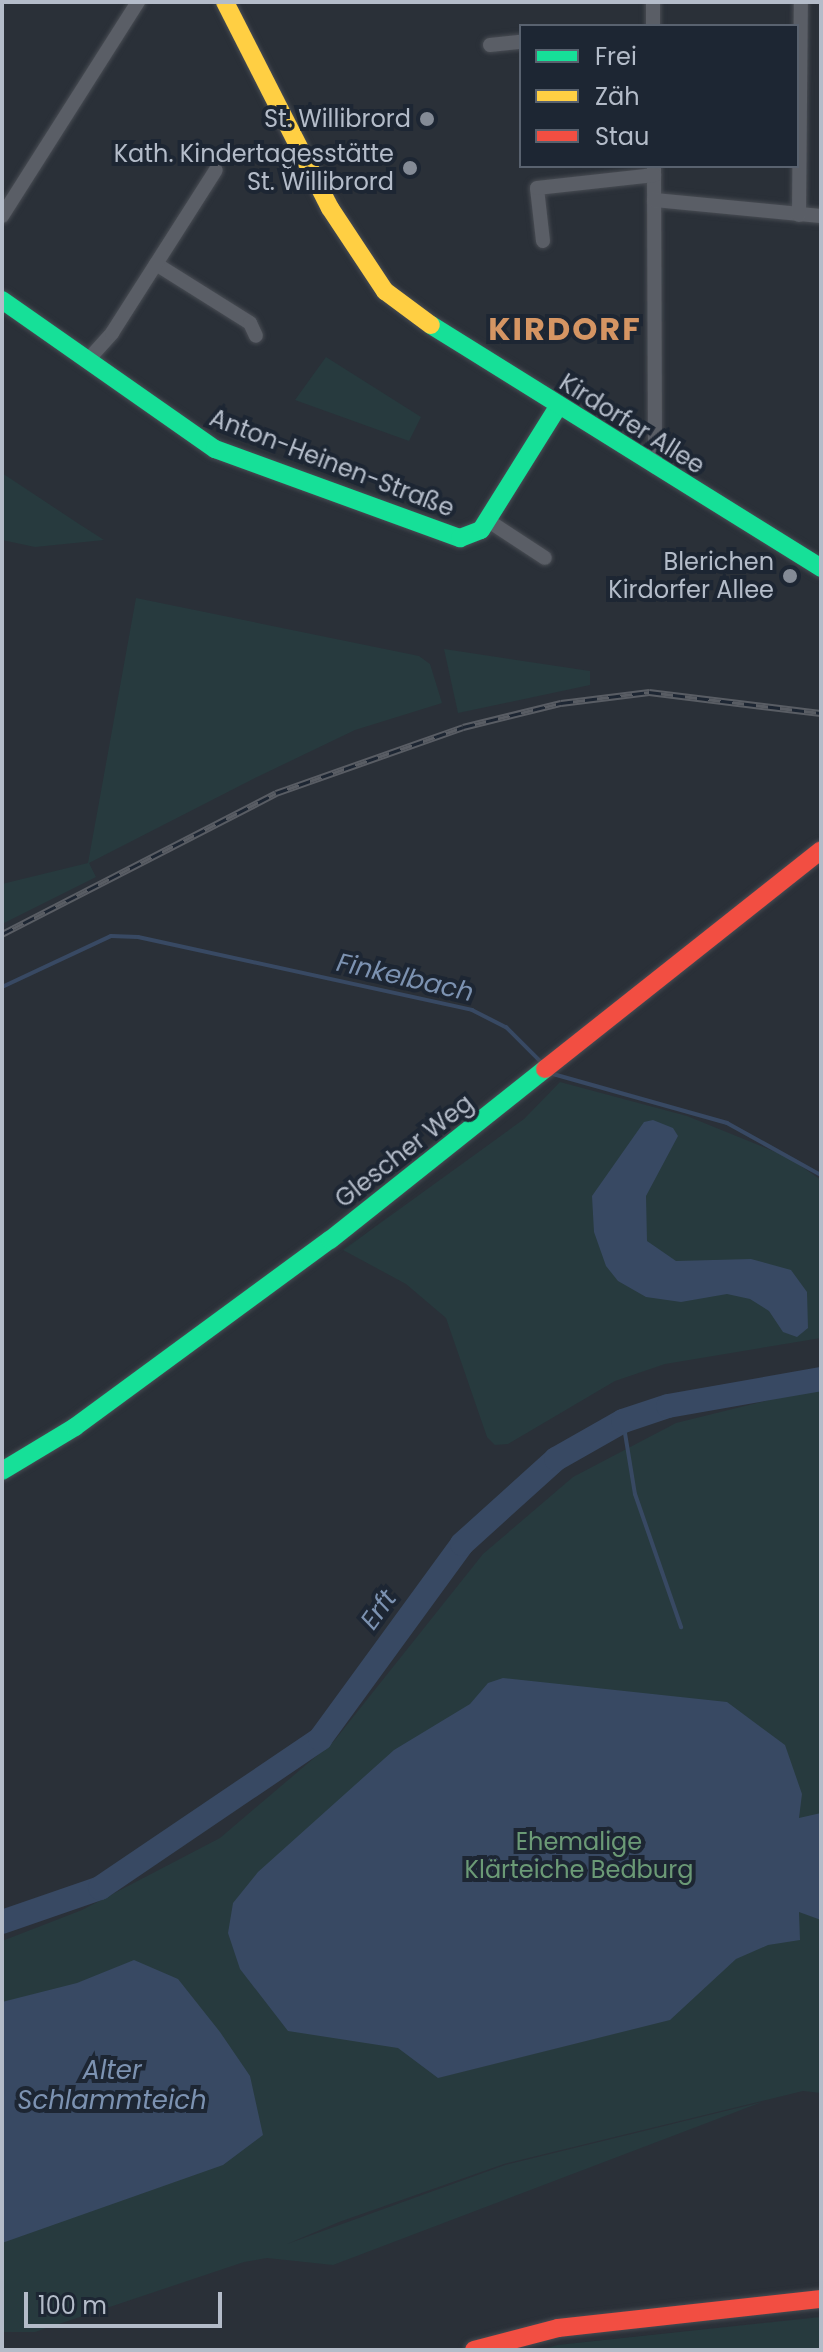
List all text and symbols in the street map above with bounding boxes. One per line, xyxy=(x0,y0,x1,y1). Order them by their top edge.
legend xyxy=(519,24,799,168)
text: Frei xyxy=(595,40,637,73)
text: Zäh xyxy=(595,80,640,113)
place label: St. Willibrord xyxy=(264,105,411,133)
marker: St. Willibrord xyxy=(418,110,436,128)
text: Stau xyxy=(595,120,649,153)
place label: Kath. Kindertagesstätte St. Willibrord xyxy=(114,140,394,196)
marker: Kath. Kindertagesstätte St. Willibrord xyxy=(401,159,419,177)
district label: KIRDORF xyxy=(488,310,642,348)
street label: Kirdorfer Allee xyxy=(554,368,710,480)
street label: Anton-Heinen-Straße xyxy=(206,403,458,523)
place label: Blerichen Kirdorfer Allee xyxy=(608,548,774,604)
marker: Blerichen Kirdorfer Allee xyxy=(781,567,799,585)
water label: Finkelbach xyxy=(333,947,477,1009)
street label: Glescher Weg xyxy=(329,1088,479,1214)
water label: Erft xyxy=(354,1584,404,1636)
park label: Ehemalige Klärteiche Bedburg xyxy=(465,1828,693,1884)
water label: Alter Schlammteich xyxy=(17,2055,207,2116)
scale bar xyxy=(28,2276,226,2326)
text: 100 m xyxy=(38,2289,107,2322)

